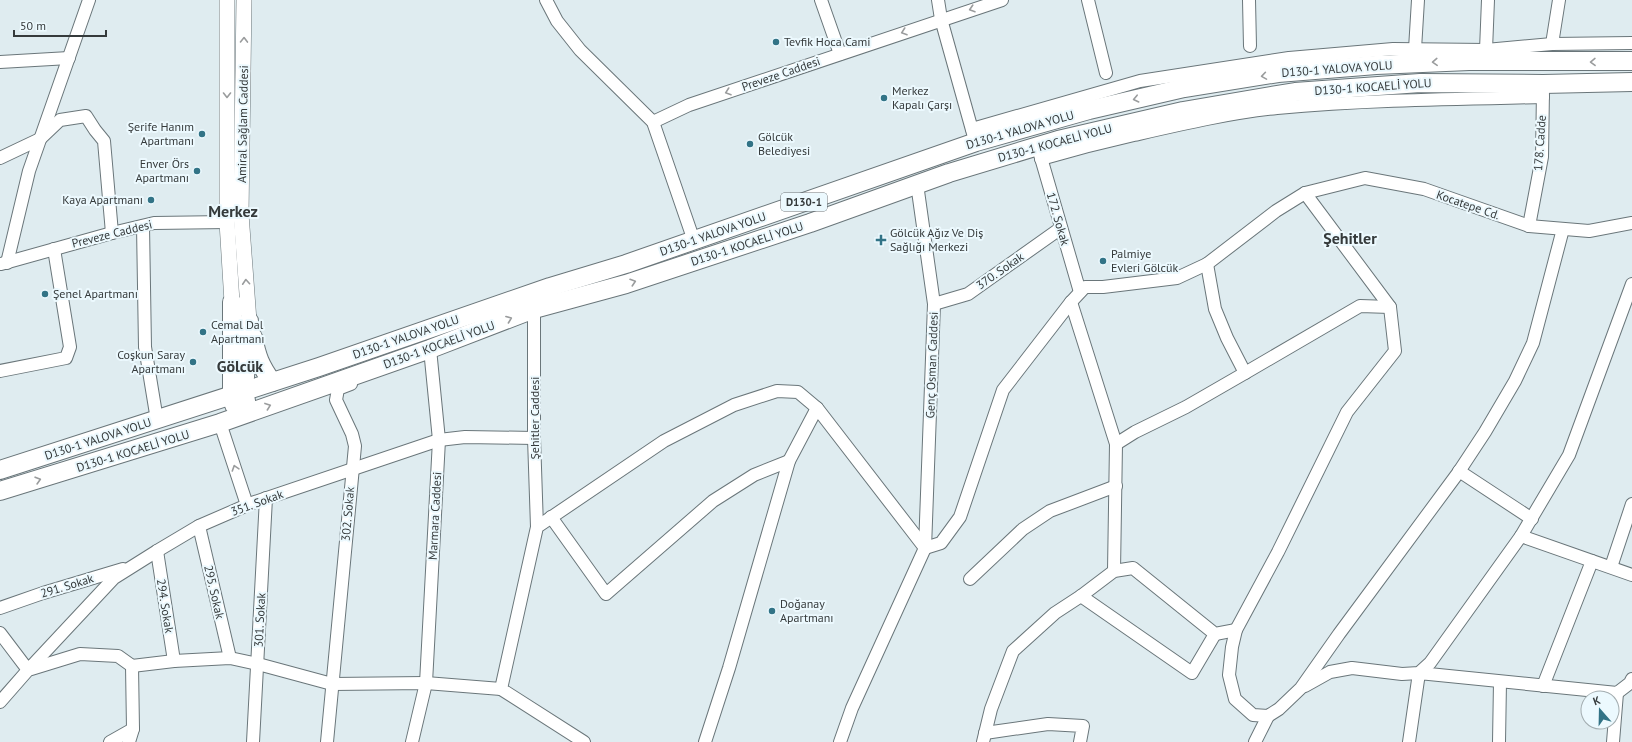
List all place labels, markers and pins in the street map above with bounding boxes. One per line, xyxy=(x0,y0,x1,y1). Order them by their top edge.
place label: Tevfik Hoca Cami xyxy=(784,34,870,49)
marker: Tevfik Hoca Cami xyxy=(771,37,781,47)
place label: Merkez Kapalı Çarşı xyxy=(892,83,952,112)
marker: Merkez Kapalı Çarşı xyxy=(879,93,889,103)
place label: Şerife Hanım Apartmanı xyxy=(128,119,194,148)
marker: Şerife Hanım Apartmanı xyxy=(197,129,207,139)
place label: Gölcük Belediyesi xyxy=(758,129,810,158)
marker: Gölcük Belediyesi xyxy=(745,139,755,149)
place label: Enver Örs Apartmanı xyxy=(136,156,189,185)
marker: Enver Örs Apartmanı xyxy=(192,166,202,176)
place label: Kaya Apartmanı xyxy=(62,192,143,207)
marker: Kaya Apartmanı xyxy=(146,195,156,205)
place label: Gölcük Ağız Ve Diş Sağlığı Merkezi xyxy=(890,225,983,254)
marker: Gölcük Ağız Ve Diş Sağlığı Merkezi xyxy=(875,234,887,246)
place label: Palmiye Evleri Gölcük xyxy=(1111,246,1178,275)
marker: Palmiye Evleri Gölcük xyxy=(1098,256,1108,266)
place label: Şenel Apartmanı xyxy=(53,286,138,301)
marker: Şenel Apartmanı xyxy=(40,289,50,299)
place label: Cemal Dal Apartmanı xyxy=(211,317,264,346)
marker: Cemal Dal Apartmanı xyxy=(198,327,208,337)
place label: Coşkun Saray Apartmanı xyxy=(117,347,185,376)
marker: Coşkun Saray Apartmanı xyxy=(188,357,198,367)
place label: Doğanay Apartmanı xyxy=(780,596,833,625)
marker: Doğanay Apartmanı xyxy=(767,606,777,616)

